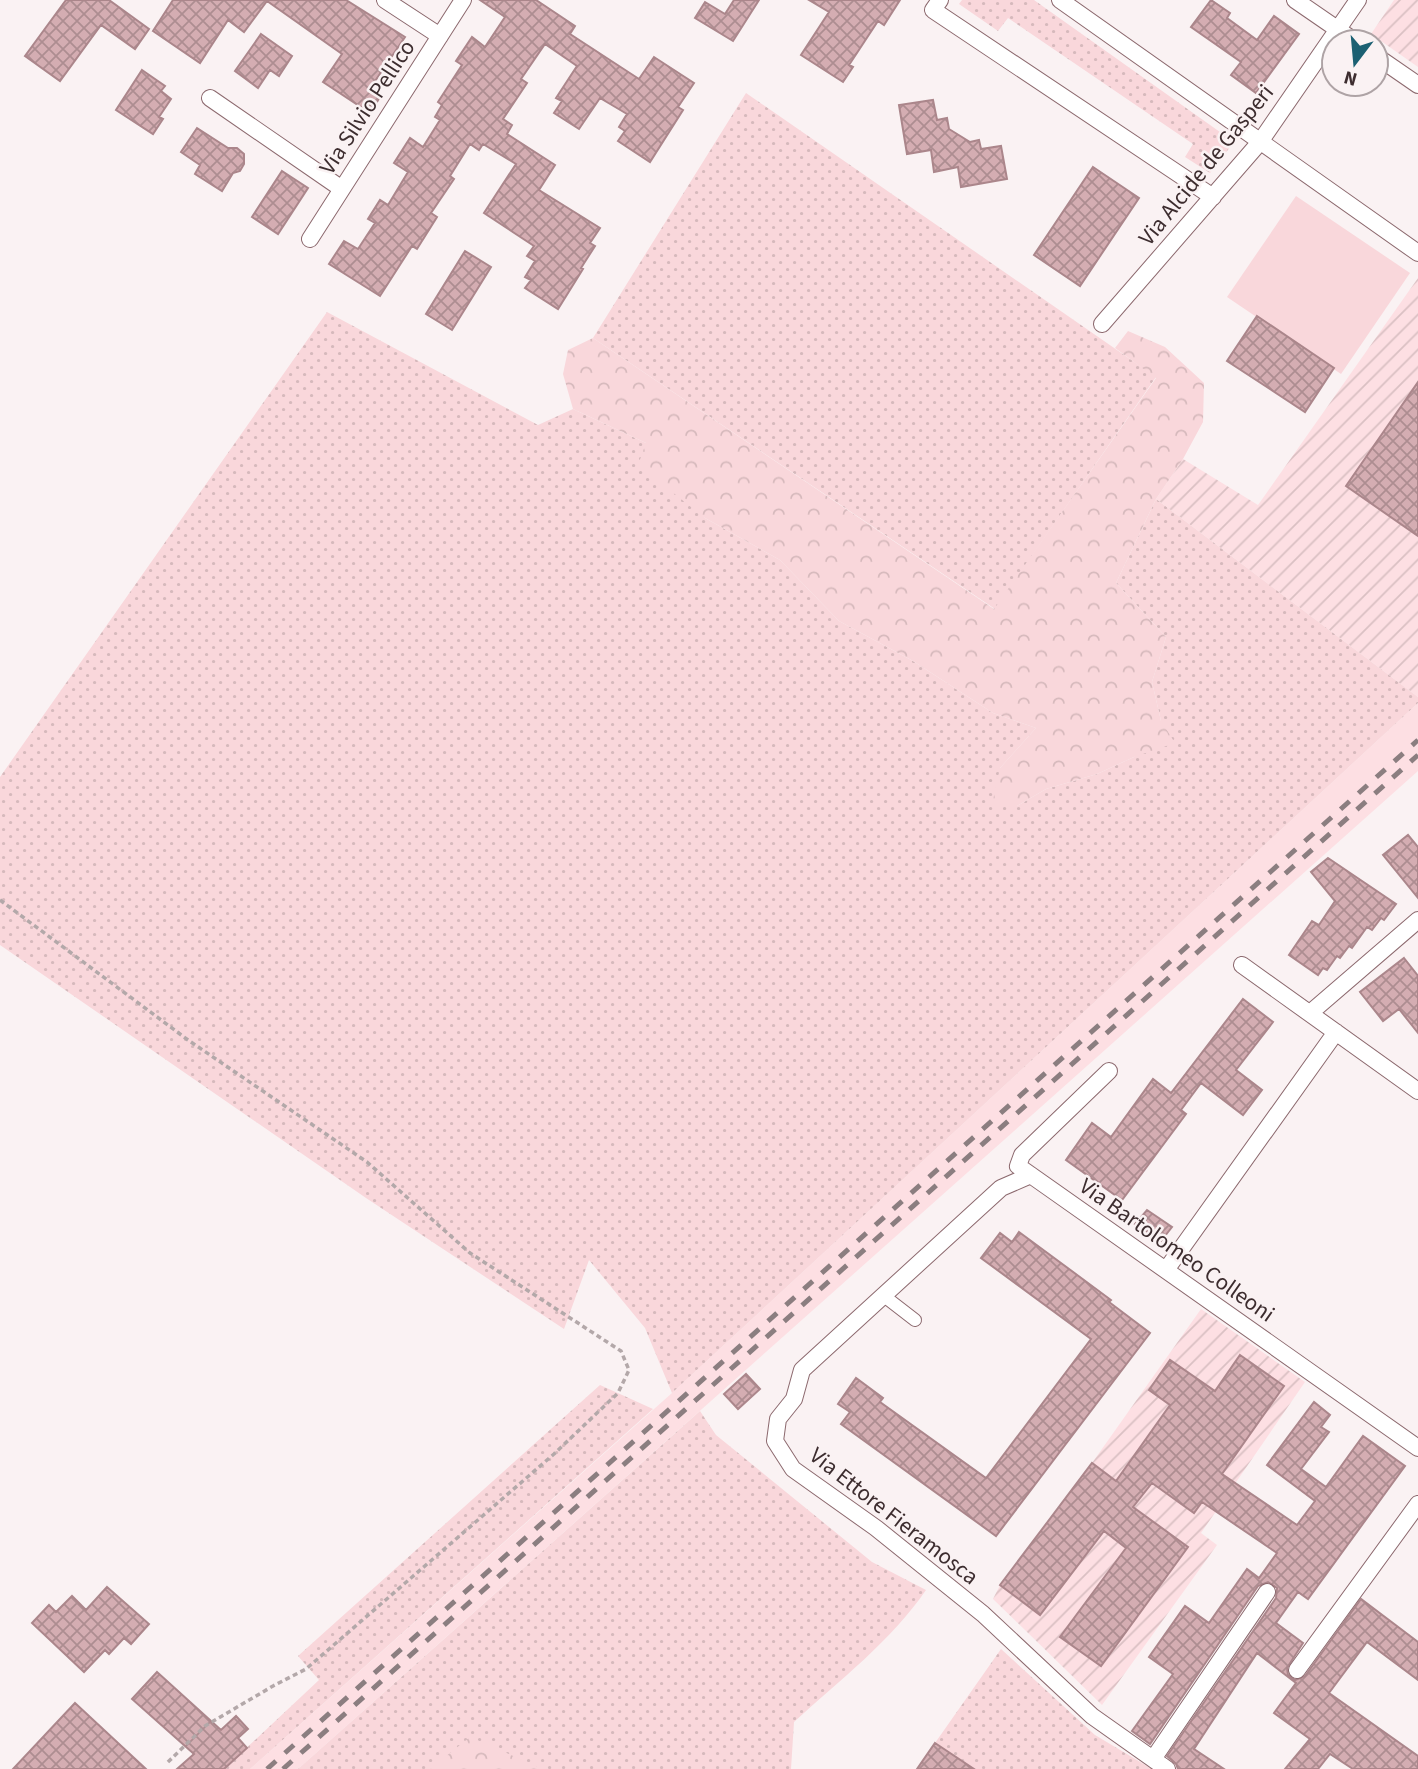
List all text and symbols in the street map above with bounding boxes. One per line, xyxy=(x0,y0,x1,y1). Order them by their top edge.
north arrow xyxy=(1320,28,1390,98)
street label: Via Silvio Pellico xyxy=(311,33,423,181)
text: N xyxy=(1341,63,1361,93)
street label: Via Alcide de Gasperi xyxy=(1131,77,1281,253)
street label: Via Bartolomeo Colleoni xyxy=(1072,1170,1282,1330)
street label: Via Ettore Fieramosca xyxy=(802,1439,986,1593)

